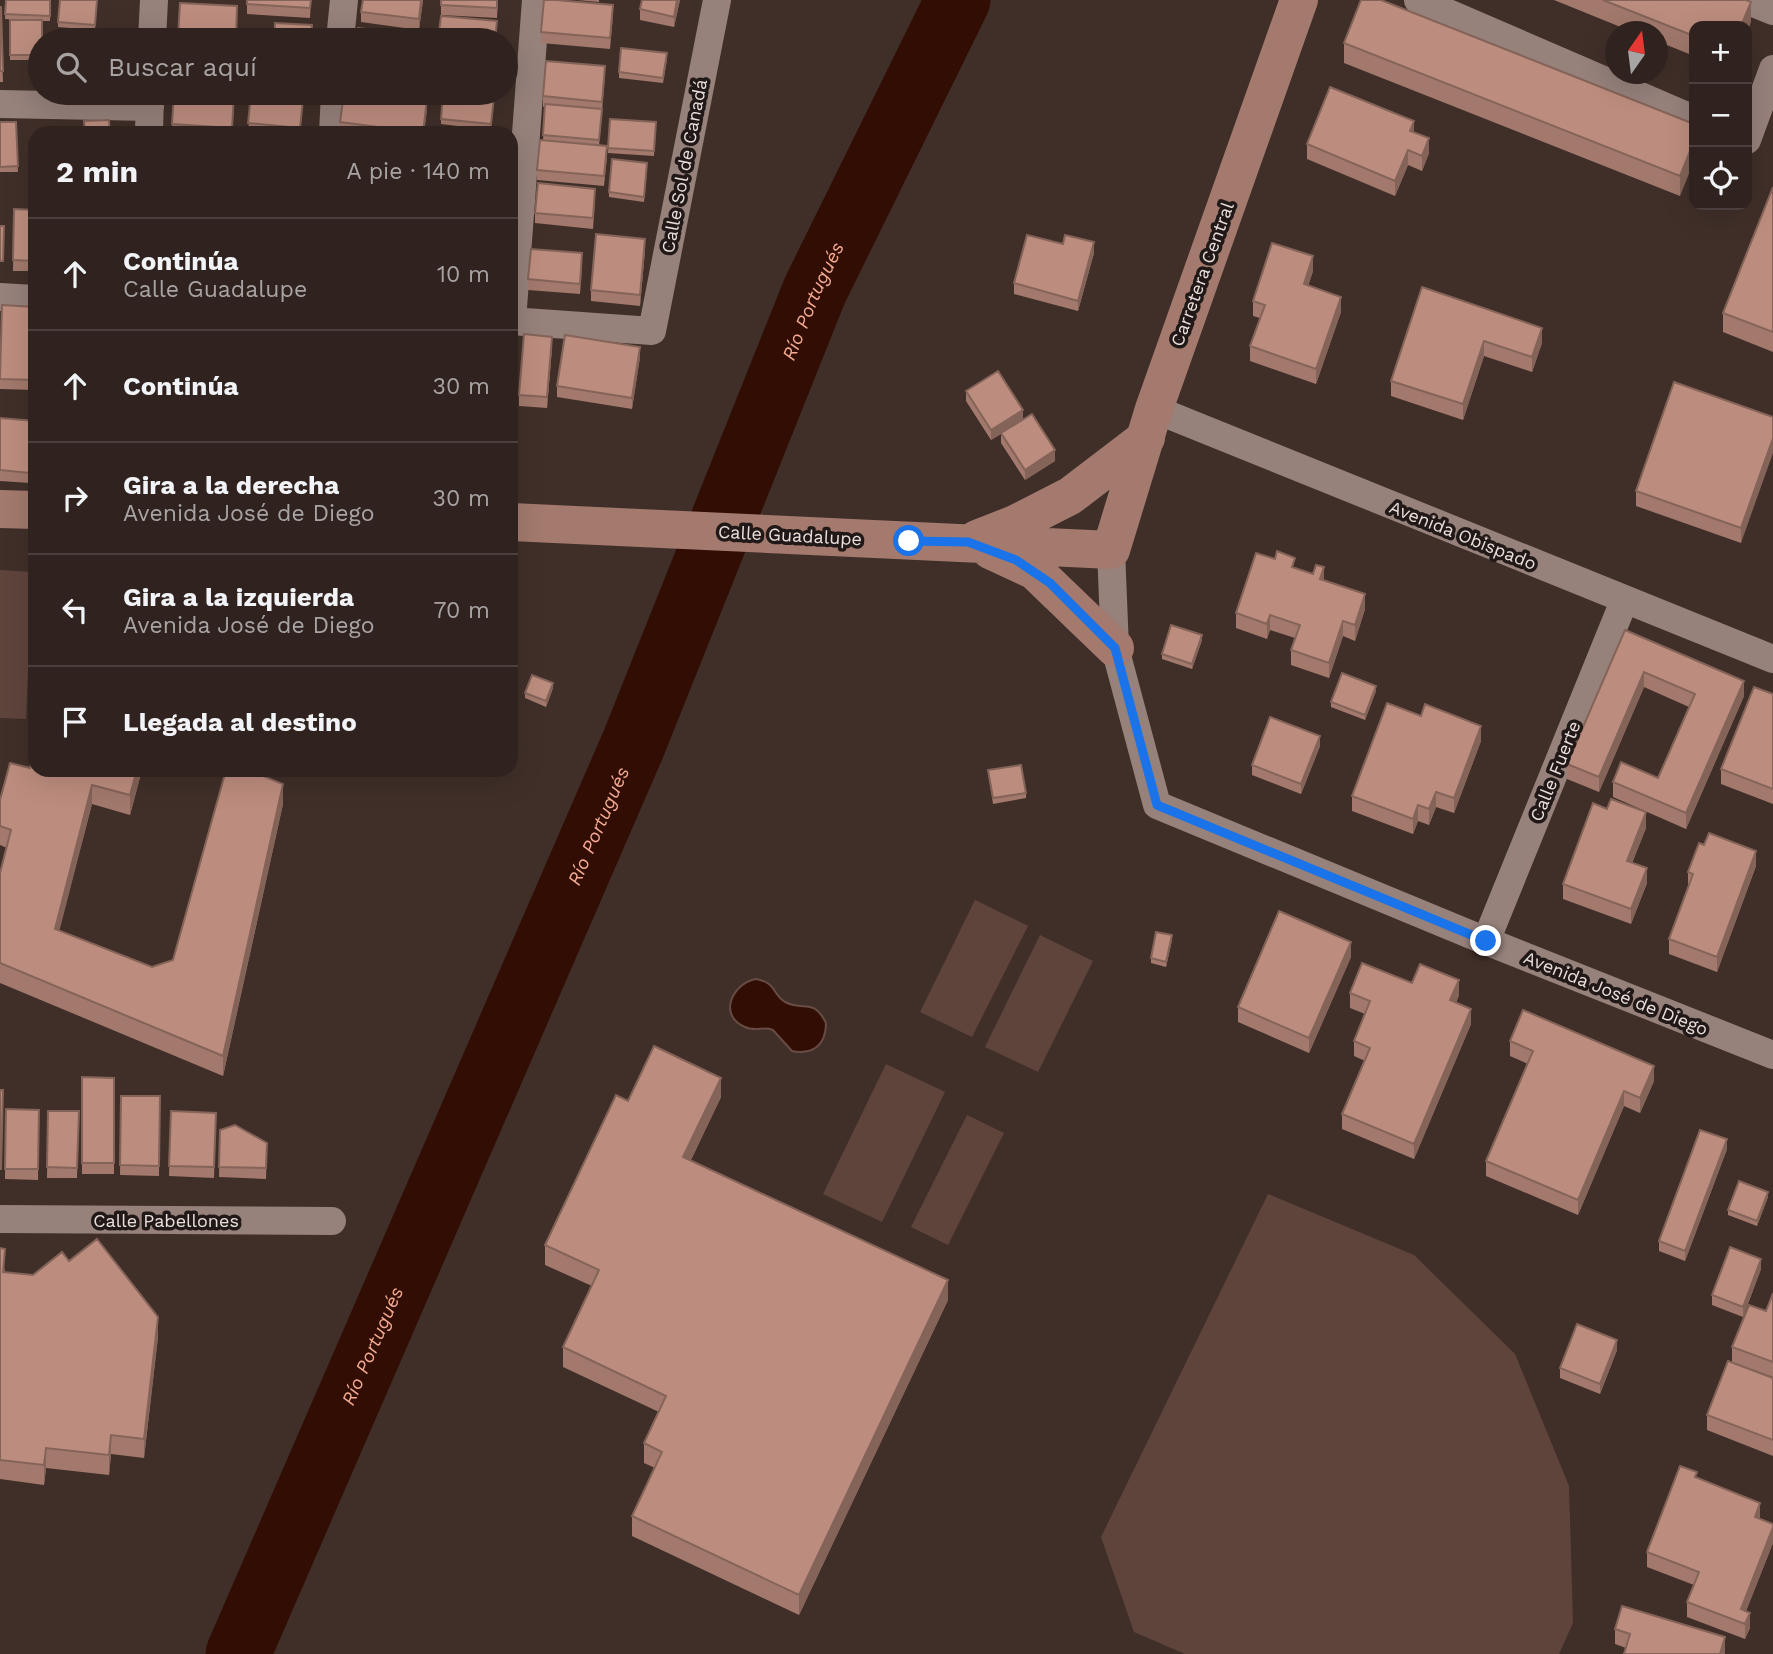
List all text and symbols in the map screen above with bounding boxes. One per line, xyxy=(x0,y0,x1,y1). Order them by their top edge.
north arrow xyxy=(1605,21,1668,84)
map controls xyxy=(1689,21,1752,210)
button: + xyxy=(1689,21,1752,84)
search box xyxy=(28,28,518,105)
icon: search xyxy=(52,48,90,86)
text: Buscar aquí xyxy=(108,52,257,82)
street label: Calle Sol de Canadá xyxy=(657,77,711,255)
button: − xyxy=(1689,84,1752,147)
button: locate xyxy=(1689,147,1752,210)
text: 2 min xyxy=(56,154,138,189)
text: A pie · 140 m xyxy=(347,158,490,185)
street label: Carretera Central xyxy=(1166,199,1238,349)
water label: Río Portugués xyxy=(777,238,849,364)
text: Continúa xyxy=(123,246,239,276)
icon: ahead xyxy=(56,255,94,293)
text: 10 m xyxy=(437,261,490,288)
text: Calle Guadalupe xyxy=(123,276,307,303)
icon: ahead xyxy=(56,367,94,405)
text: Continúa xyxy=(123,371,239,401)
text: 30 m xyxy=(433,373,490,400)
text: Gira a la derecha xyxy=(123,470,339,500)
icon: right xyxy=(56,479,94,517)
text: 30 m xyxy=(433,485,490,512)
street label: Avenida Obispado xyxy=(1386,496,1540,574)
text: Avenida José de Diego xyxy=(123,500,375,527)
street label: Calle Guadalupe xyxy=(717,521,863,549)
route start xyxy=(893,525,924,556)
text: Gira a la izquierda xyxy=(123,582,354,612)
icon: left xyxy=(56,591,94,629)
text: 70 m xyxy=(433,597,490,624)
text: Avenida José de Diego xyxy=(123,612,375,639)
icon: arrive xyxy=(56,703,94,741)
text: Llegada al destino xyxy=(123,707,357,737)
street label: Calle Fuerte xyxy=(1525,718,1585,824)
water label: Río Portugués xyxy=(562,763,634,889)
route end xyxy=(1470,925,1501,956)
street label: Avenida José de Diego xyxy=(1521,946,1711,1040)
street label: Calle Pabellones xyxy=(93,1210,239,1231)
water label: Río Portugués xyxy=(336,1283,408,1409)

